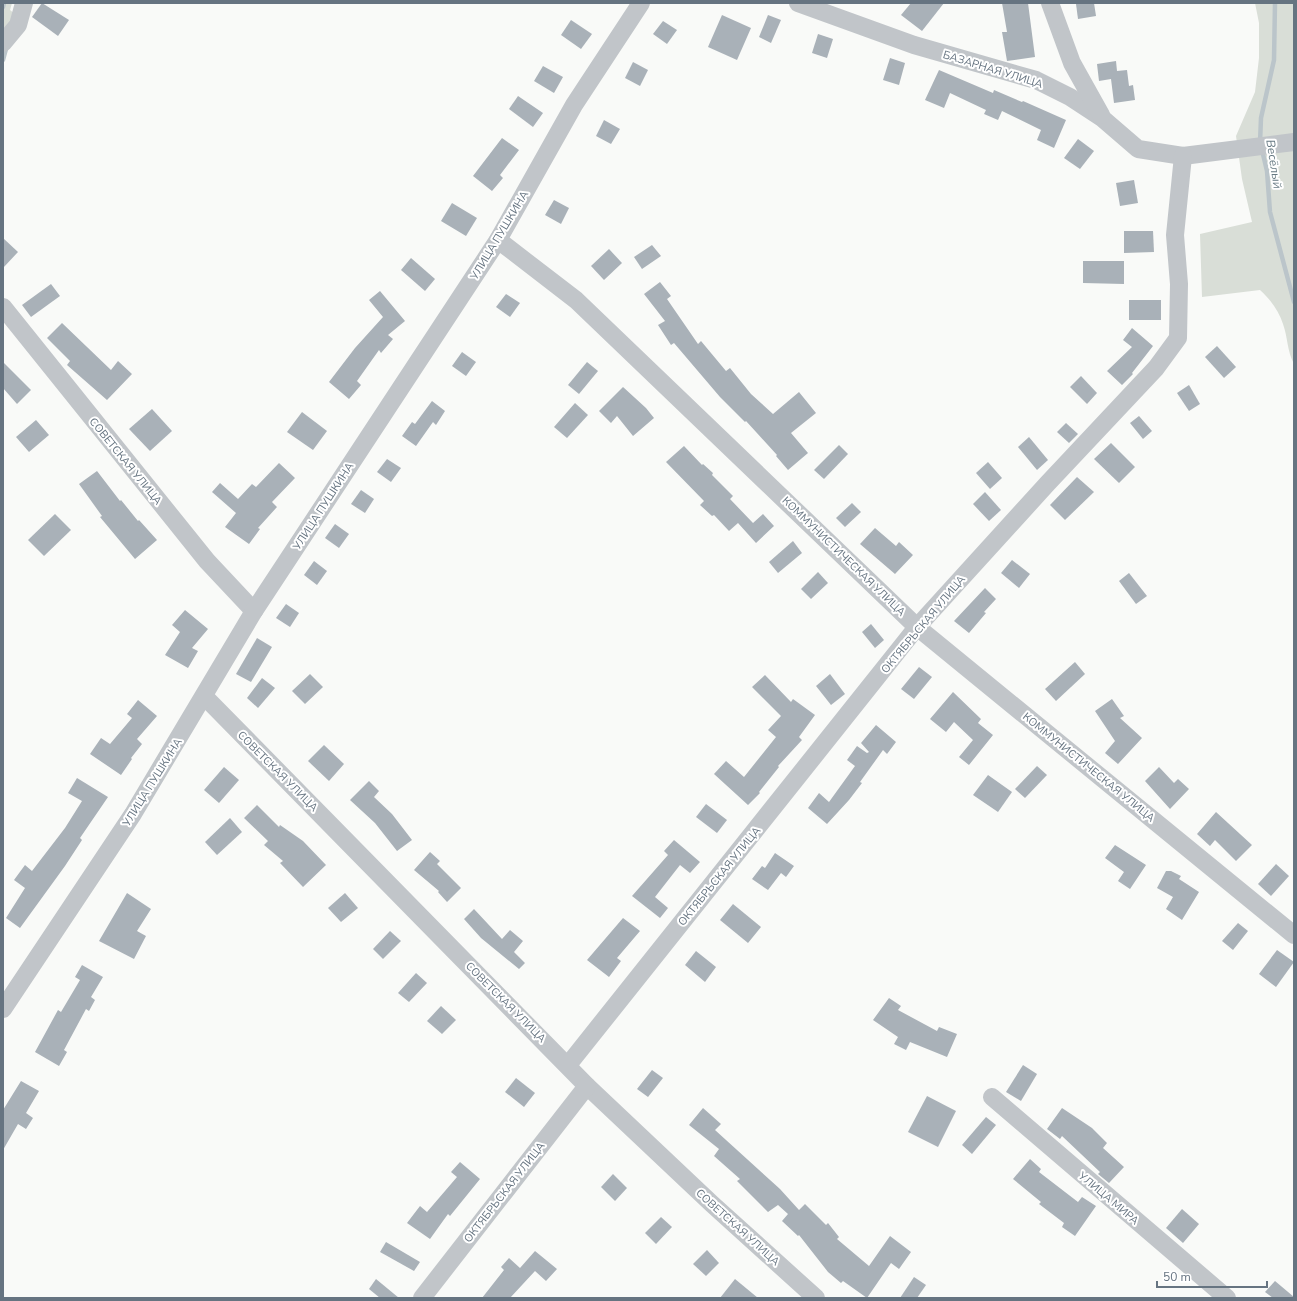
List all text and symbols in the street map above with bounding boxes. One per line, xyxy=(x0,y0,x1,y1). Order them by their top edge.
street label: БАЗАРНАЯ УЛИЦА xyxy=(941,47,1045,92)
water label: Весёлый xyxy=(1262,138,1286,190)
street label: УЛИЦА ПУШКИНА xyxy=(466,188,532,283)
street label: СОВЕТСКАЯ УЛИЦА xyxy=(86,415,165,508)
street label: УЛИЦА ПУШКИНА xyxy=(289,460,357,554)
street label: КОММУНИСТИЧЕСКАЯ УЛИЦА xyxy=(779,493,909,619)
street label: ОКТЯБРЬСКАЯ УЛИЦА xyxy=(878,572,969,676)
street label: КОММУНИСТИЧЕСКАЯ УЛИЦА xyxy=(1019,709,1158,826)
street label: СОВЕТСКАЯ УЛИЦА xyxy=(234,728,321,815)
street label: УЛИЦА ПУШКИНА xyxy=(119,735,186,830)
street label: ОКТЯБРЬСКАЯ УЛИЦА xyxy=(675,824,764,929)
street label: СОВЕТСКАЯ УЛИЦА xyxy=(462,959,549,1046)
street label: ОКТЯБРЬСКАЯ УЛИЦА xyxy=(460,1139,548,1246)
street label: УЛИЦА МИРА xyxy=(1075,1168,1142,1228)
street label: СОВЕТСКАЯ УЛИЦА xyxy=(692,1186,783,1269)
scale bar xyxy=(1157,1263,1267,1289)
text: 50 m xyxy=(1163,1269,1191,1285)

